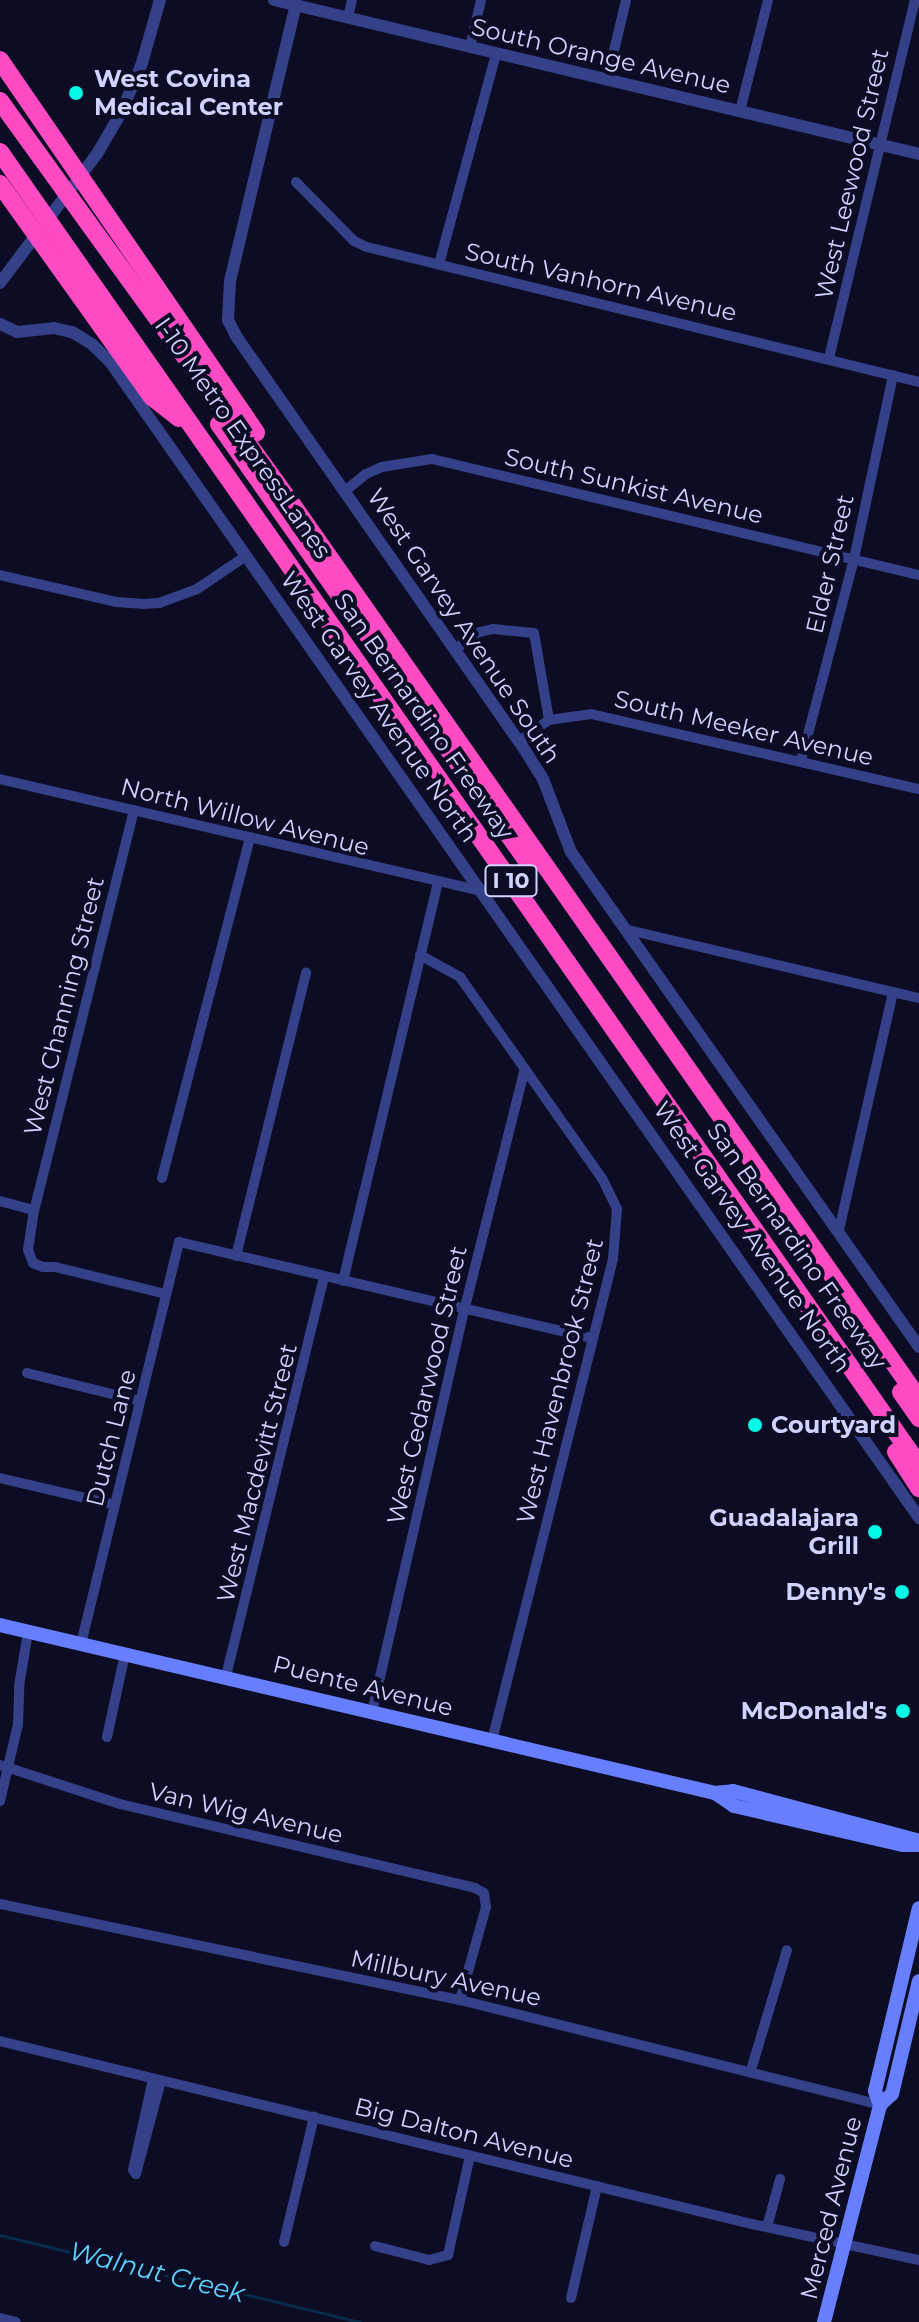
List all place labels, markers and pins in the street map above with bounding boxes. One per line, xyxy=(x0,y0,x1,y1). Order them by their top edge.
place label: West Covina Medical Center xyxy=(94,65,283,121)
marker: West Covina Medical Center xyxy=(65,82,87,104)
place label: Courtyard xyxy=(771,1411,896,1439)
marker: Courtyard xyxy=(746,1416,764,1434)
place label: Guadalajara Grill xyxy=(709,1504,859,1560)
marker: Guadalajara Grill xyxy=(866,1523,884,1541)
place label: Denny's xyxy=(785,1578,886,1606)
marker: Denny's xyxy=(893,1583,911,1601)
place label: McDonald's xyxy=(741,1697,887,1725)
marker: McDonald's xyxy=(894,1702,912,1720)

